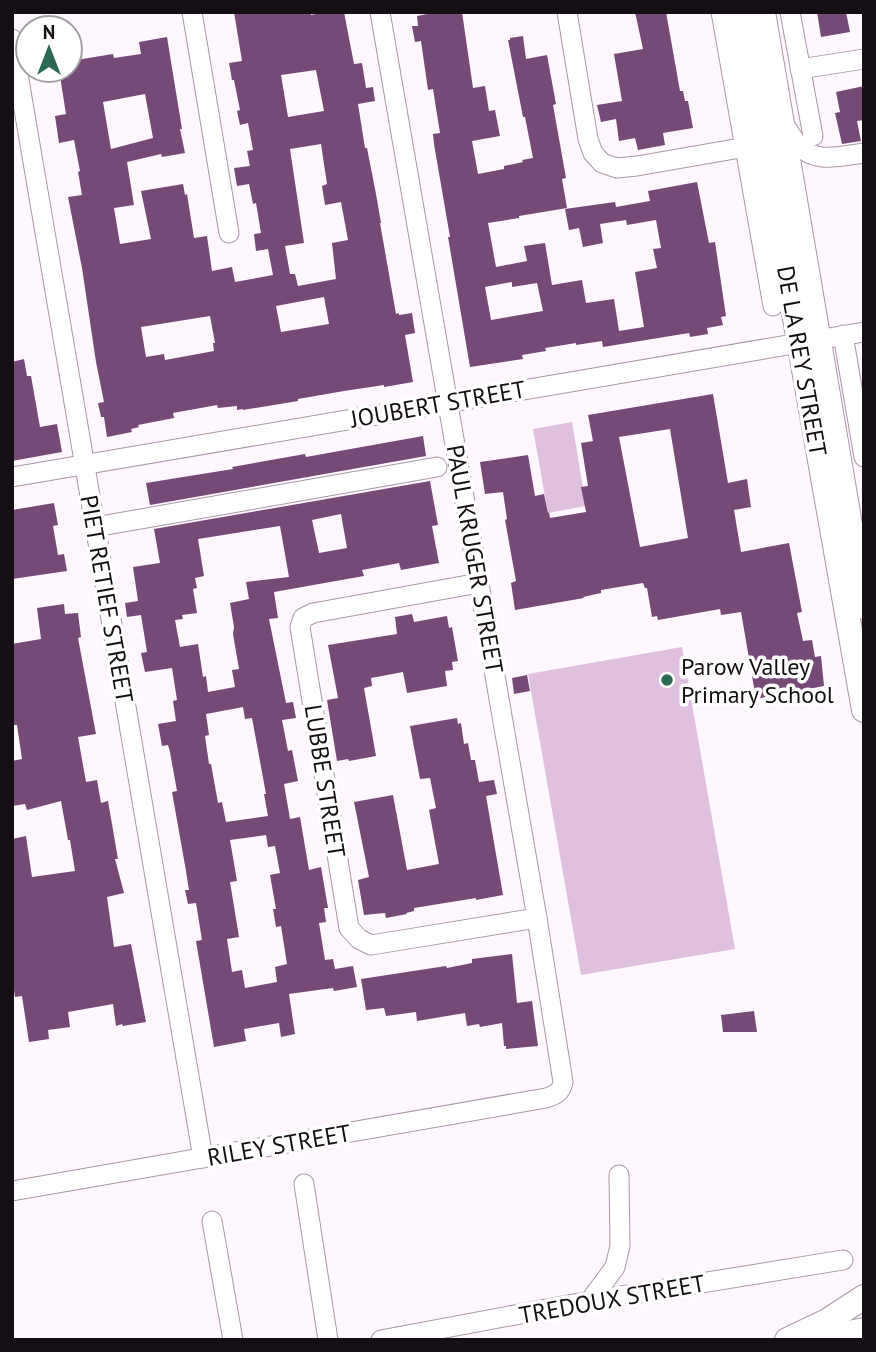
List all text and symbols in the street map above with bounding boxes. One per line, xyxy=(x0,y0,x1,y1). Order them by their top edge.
north arrow xyxy=(14,14,84,84)
text: N xyxy=(43,20,55,44)
street label: DE LA REY STREET xyxy=(770,263,834,459)
street label: JOUBERT STREET xyxy=(347,373,528,435)
street label: PAUL KRUGER STREET xyxy=(440,442,510,676)
street label: PIET RETIEF STREET xyxy=(73,493,141,705)
place label: Parow Valley Primary School xyxy=(681,651,834,710)
marker: Parow Valley Primary School xyxy=(659,672,675,688)
street label: LUBBE STREET xyxy=(298,702,352,860)
street label: RILEY STREET xyxy=(205,1117,353,1173)
street label: TREDOUX STREET xyxy=(517,1267,707,1331)

